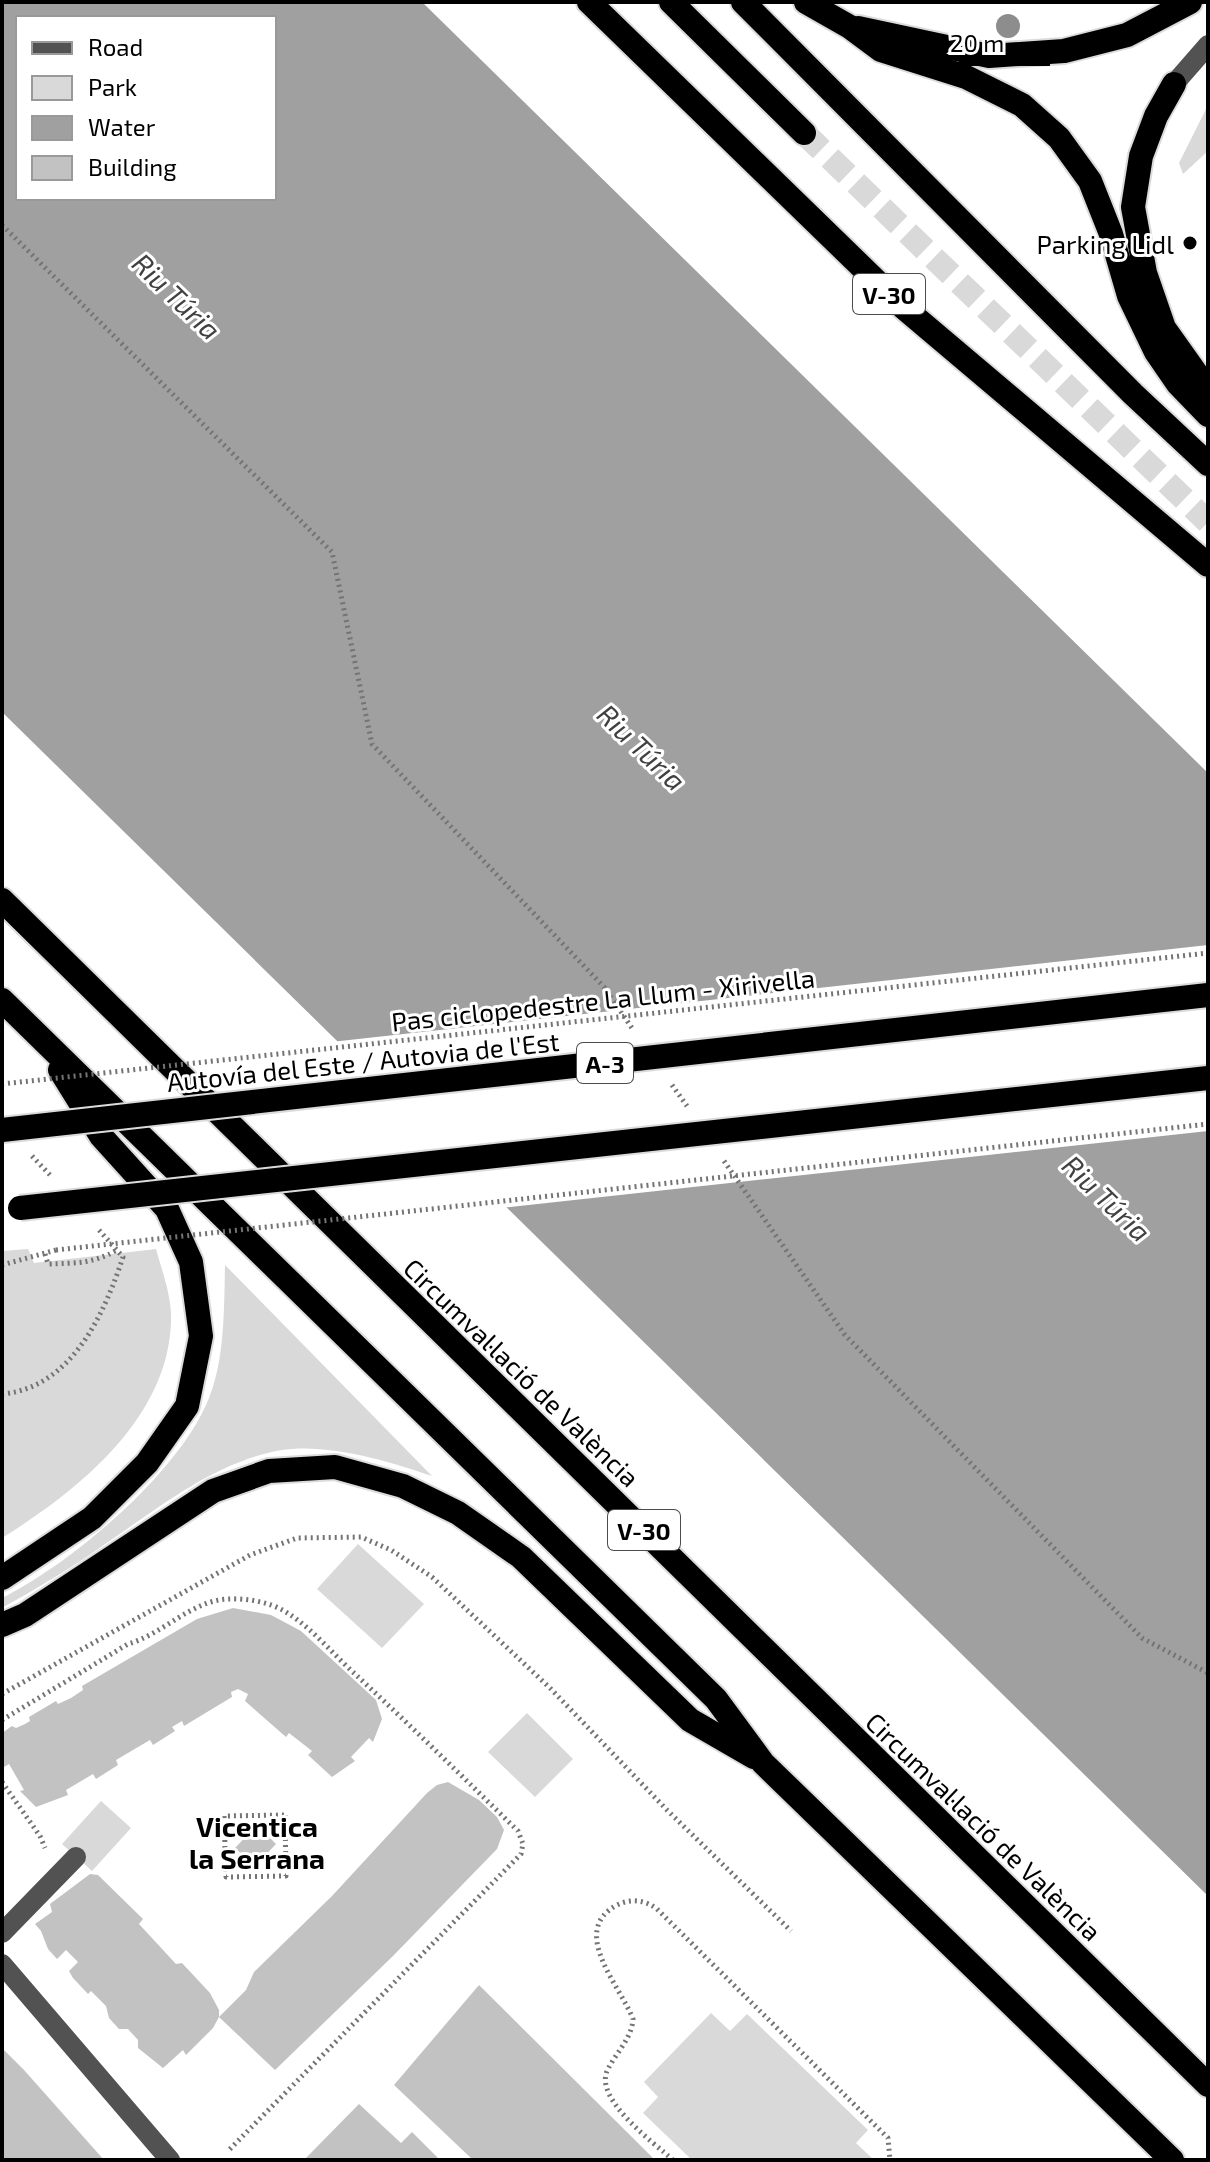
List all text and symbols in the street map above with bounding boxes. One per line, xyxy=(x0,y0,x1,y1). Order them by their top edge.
legend xyxy=(16,16,276,200)
scale bar xyxy=(938,16,1048,66)
text: 20 m xyxy=(950,28,1004,57)
text: Road xyxy=(88,32,143,61)
text: Park xyxy=(88,72,137,101)
text: Water xyxy=(88,112,156,141)
text: Building xyxy=(88,152,177,181)
place label: Parking Lidl xyxy=(1037,228,1174,259)
marker: Parking Lidl xyxy=(1181,234,1199,252)
water label: Riu Túria xyxy=(126,246,228,346)
road number: V-30 xyxy=(853,274,925,314)
water label: Riu Túria xyxy=(591,697,693,797)
street label: Pas ciclopedestre La Llum - Xirivella xyxy=(390,961,816,1037)
street label: Autovía del Este / Autovia de l'Est xyxy=(165,1025,561,1097)
road number: A-3 xyxy=(577,1043,633,1083)
water label: Riu Túria xyxy=(1056,1148,1158,1248)
street label: Circumval·lació de València xyxy=(398,1252,646,1492)
road number: V-30 xyxy=(608,1510,680,1550)
street label: Circumval·lació de València xyxy=(860,1706,1108,1946)
district label: Vicentica la Serrana xyxy=(189,1809,325,1875)

